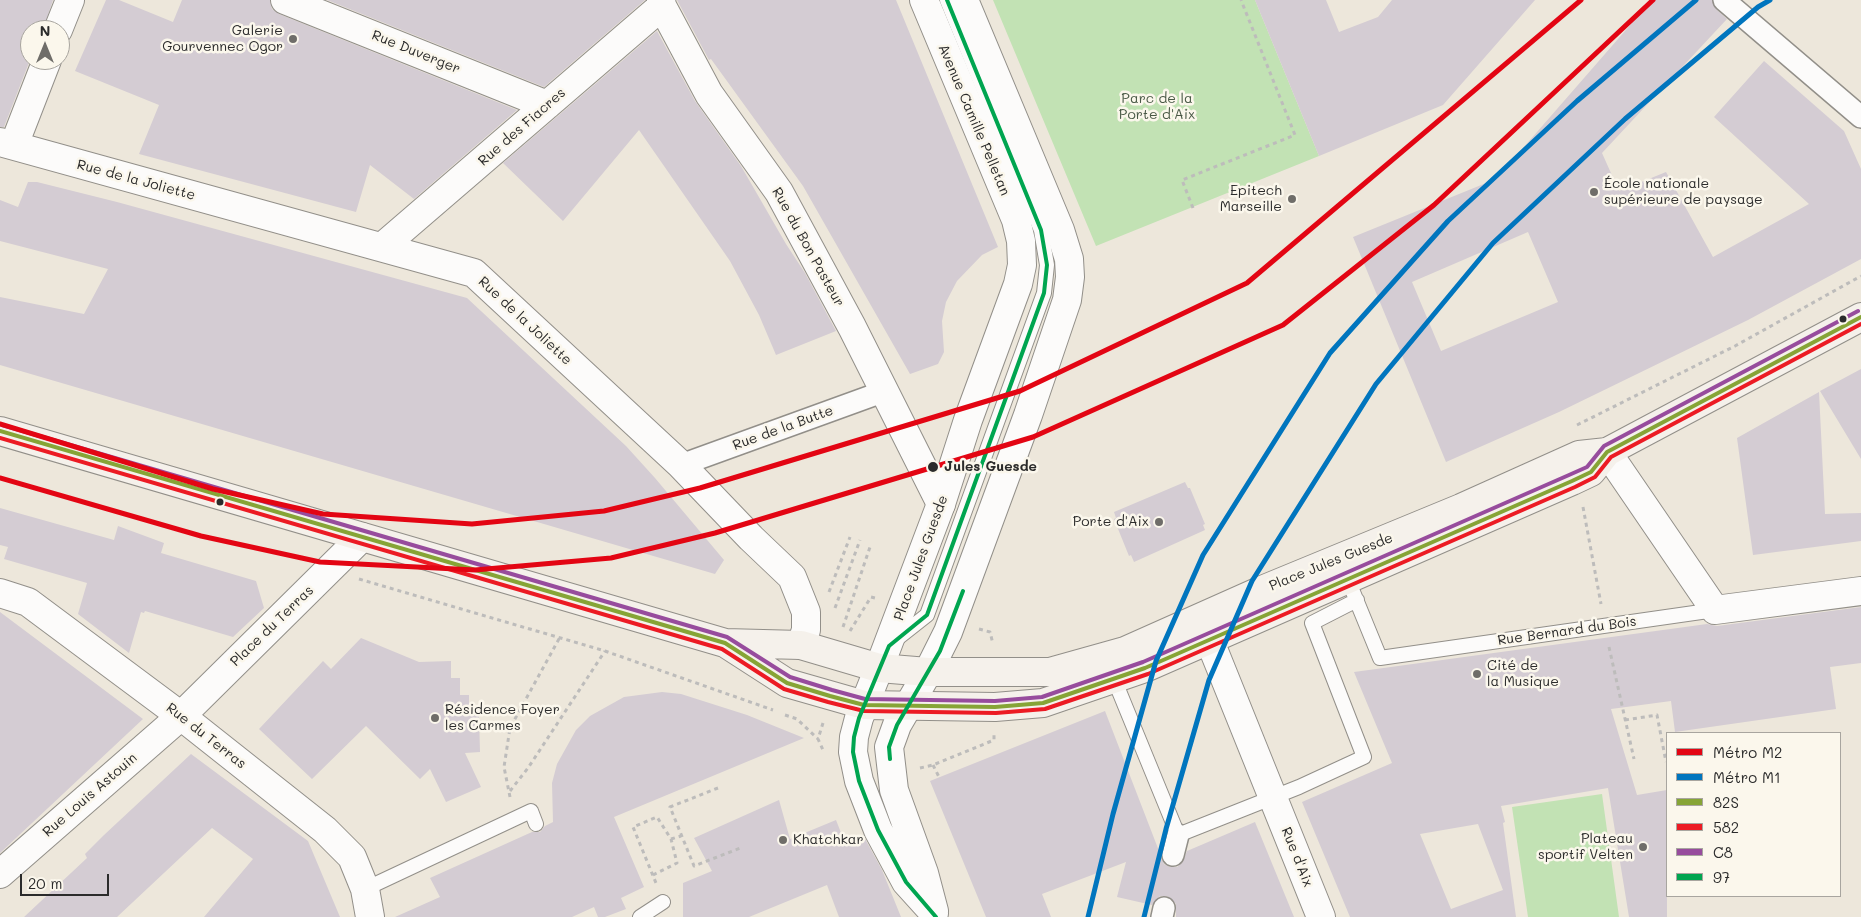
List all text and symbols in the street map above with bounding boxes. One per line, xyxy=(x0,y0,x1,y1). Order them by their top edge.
north arrow xyxy=(20,20,70,70)
text: N xyxy=(40,21,50,40)
place label: Galerie Gourvennec Ogor xyxy=(162,23,283,56)
street label: Rue Duverger xyxy=(369,27,463,77)
marker: Galerie Gourvennec Ogor xyxy=(287,33,299,45)
street label: Avenue Camille Pelletan xyxy=(934,42,1014,198)
street label: Rue des Fiacres xyxy=(475,85,569,169)
park label: Parc de la Porte d'Aix xyxy=(1119,91,1195,124)
street label: Rue de la Joliette xyxy=(75,156,197,204)
place label: École nationale supérieure de paysage xyxy=(1604,176,1763,208)
place label: Epitech Marseille xyxy=(1220,183,1282,216)
street label: Rue du Bon Pasteur xyxy=(768,184,848,310)
marker: École nationale supérieure de paysage xyxy=(1588,186,1600,198)
marker: Epitech Marseille xyxy=(1286,193,1298,205)
street label: Rue de la Joliette xyxy=(475,273,575,369)
unlabelled marker xyxy=(1838,314,1848,324)
street label: Rue de la Butte xyxy=(730,402,836,454)
place label: Jules Guesde xyxy=(944,459,1037,475)
marker: Jules Guesde xyxy=(926,460,940,474)
street label: Place Jules Guesde xyxy=(891,493,951,623)
unlabelled marker xyxy=(215,497,225,507)
place label: Porte d'Aix xyxy=(1073,514,1149,530)
marker: Porte d'Aix xyxy=(1153,516,1165,528)
street label: Place Jules Guesde xyxy=(1267,529,1395,595)
street label: Place du Terras xyxy=(227,582,317,670)
street label: Rue Bernard du Bois xyxy=(1496,613,1638,649)
place label: Cité de la Musique xyxy=(1487,658,1559,690)
marker: Cité de la Musique xyxy=(1471,668,1483,680)
street label: Rue du Terras xyxy=(163,700,249,772)
place label: Résidence Foyer les Carmes xyxy=(445,702,560,734)
marker: Résidence Foyer les Carmes xyxy=(429,712,441,724)
legend xyxy=(1666,732,1841,897)
text: Métro M2 xyxy=(1713,742,1782,762)
street label: Rue Louis Astouin xyxy=(39,750,141,840)
text: Métro M1 xyxy=(1713,767,1781,787)
text: 82S xyxy=(1713,792,1739,812)
text: 582 xyxy=(1713,817,1739,837)
street label: Rue d'Aix xyxy=(1277,825,1317,889)
place label: Plateau sportif Velten xyxy=(1538,831,1633,864)
place label: Khatchkar xyxy=(793,832,864,848)
marker: Khatchkar xyxy=(777,834,789,846)
marker: Plateau sportif Velten xyxy=(1637,841,1649,853)
text: C8 xyxy=(1713,842,1733,862)
scale bar xyxy=(22,864,111,896)
text: 97 xyxy=(1713,867,1730,887)
text: 20 m xyxy=(28,873,62,893)

